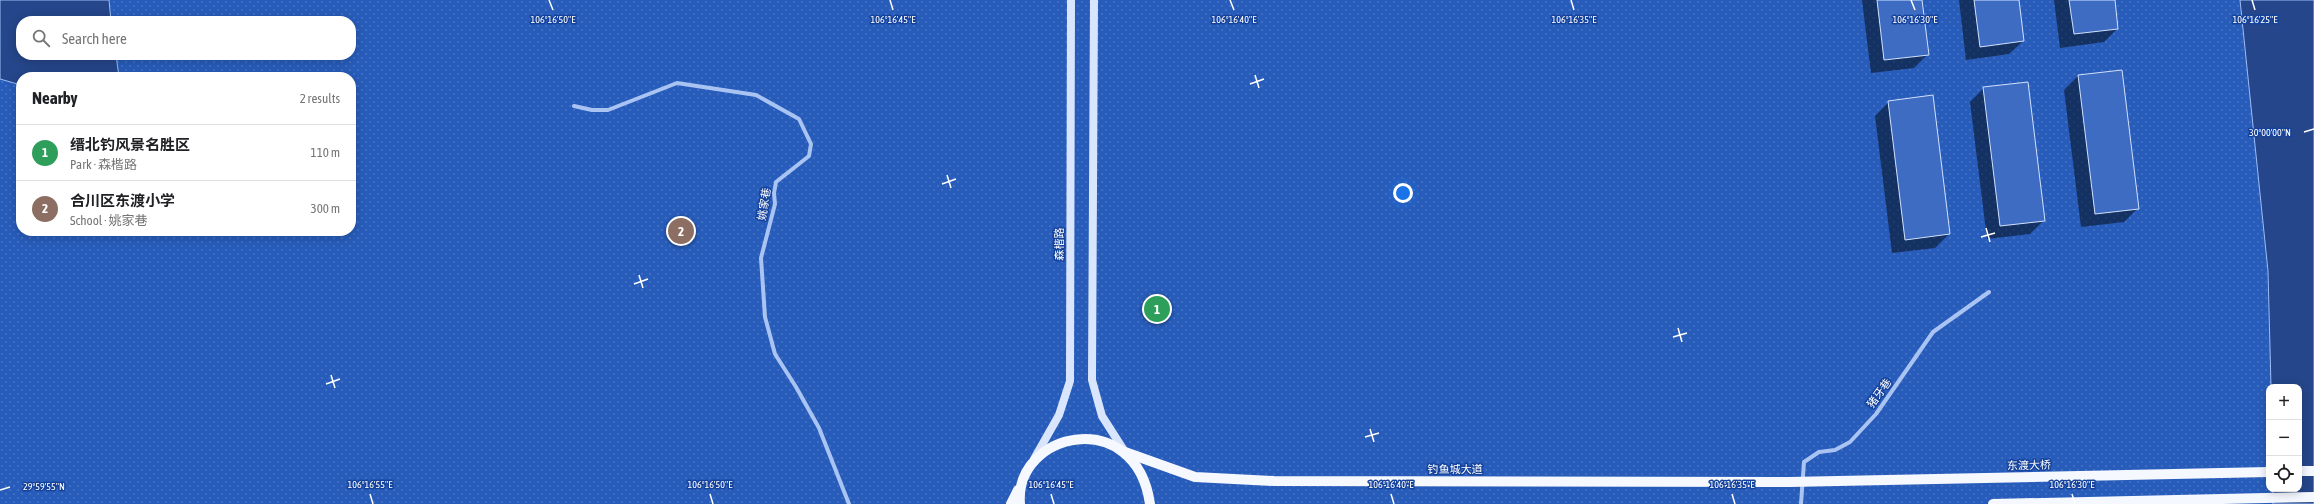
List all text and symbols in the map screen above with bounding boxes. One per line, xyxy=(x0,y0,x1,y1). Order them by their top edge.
text: 106°16'50"E xyxy=(531,14,576,25)
text: 106°16'45"E xyxy=(871,14,916,25)
text: 106°16'40"E xyxy=(1212,14,1257,25)
text: 106°16'35"E xyxy=(1552,14,1597,25)
text: 106°16'30"E xyxy=(1893,14,1938,25)
text: 106°16'25"E xyxy=(2233,14,2278,25)
search box xyxy=(16,16,356,60)
icon: search xyxy=(30,27,52,49)
text: Search here xyxy=(62,30,127,47)
text: Nearby xyxy=(32,88,78,108)
text: 2 results xyxy=(300,91,340,106)
text: 30°00'00"N xyxy=(2249,127,2291,138)
text: 缙北钓风景名胜区 xyxy=(70,136,190,153)
text: 1 xyxy=(42,145,48,160)
text: 110 m xyxy=(311,145,340,160)
text: Park · 森楷路 xyxy=(70,157,137,172)
your location xyxy=(1393,183,1413,203)
street label: 姚家巷 xyxy=(755,187,773,221)
text: 合川区东渡小学 xyxy=(70,192,175,209)
text: 2 xyxy=(42,201,48,216)
text: 300 m xyxy=(311,201,340,216)
text: School · 姚家巷 xyxy=(70,213,148,228)
pin: 2 xyxy=(668,216,694,246)
street label: 森楷路 xyxy=(1053,228,1065,261)
pin: 1 xyxy=(1144,294,1170,324)
street label: 猪牙巷 xyxy=(1864,376,1894,410)
map controls xyxy=(2266,384,2302,492)
button: + xyxy=(2266,384,2302,420)
button: − xyxy=(2266,420,2302,456)
button: locate xyxy=(2266,456,2302,492)
street label: 东渡大桥 xyxy=(2007,459,2051,471)
street label: 钓鱼城大道 xyxy=(1428,463,1483,475)
text: 106°16'55"E xyxy=(348,479,393,490)
text: 106°16'50"E xyxy=(688,479,733,490)
text: 106°16'45"E xyxy=(1029,479,1074,490)
text: 106°16'40"E xyxy=(1369,479,1414,490)
text: 106°16'35"E xyxy=(1710,479,1755,490)
text: 106°16'30"E xyxy=(2050,479,2095,490)
text: 29°59'55"N xyxy=(23,481,65,492)

